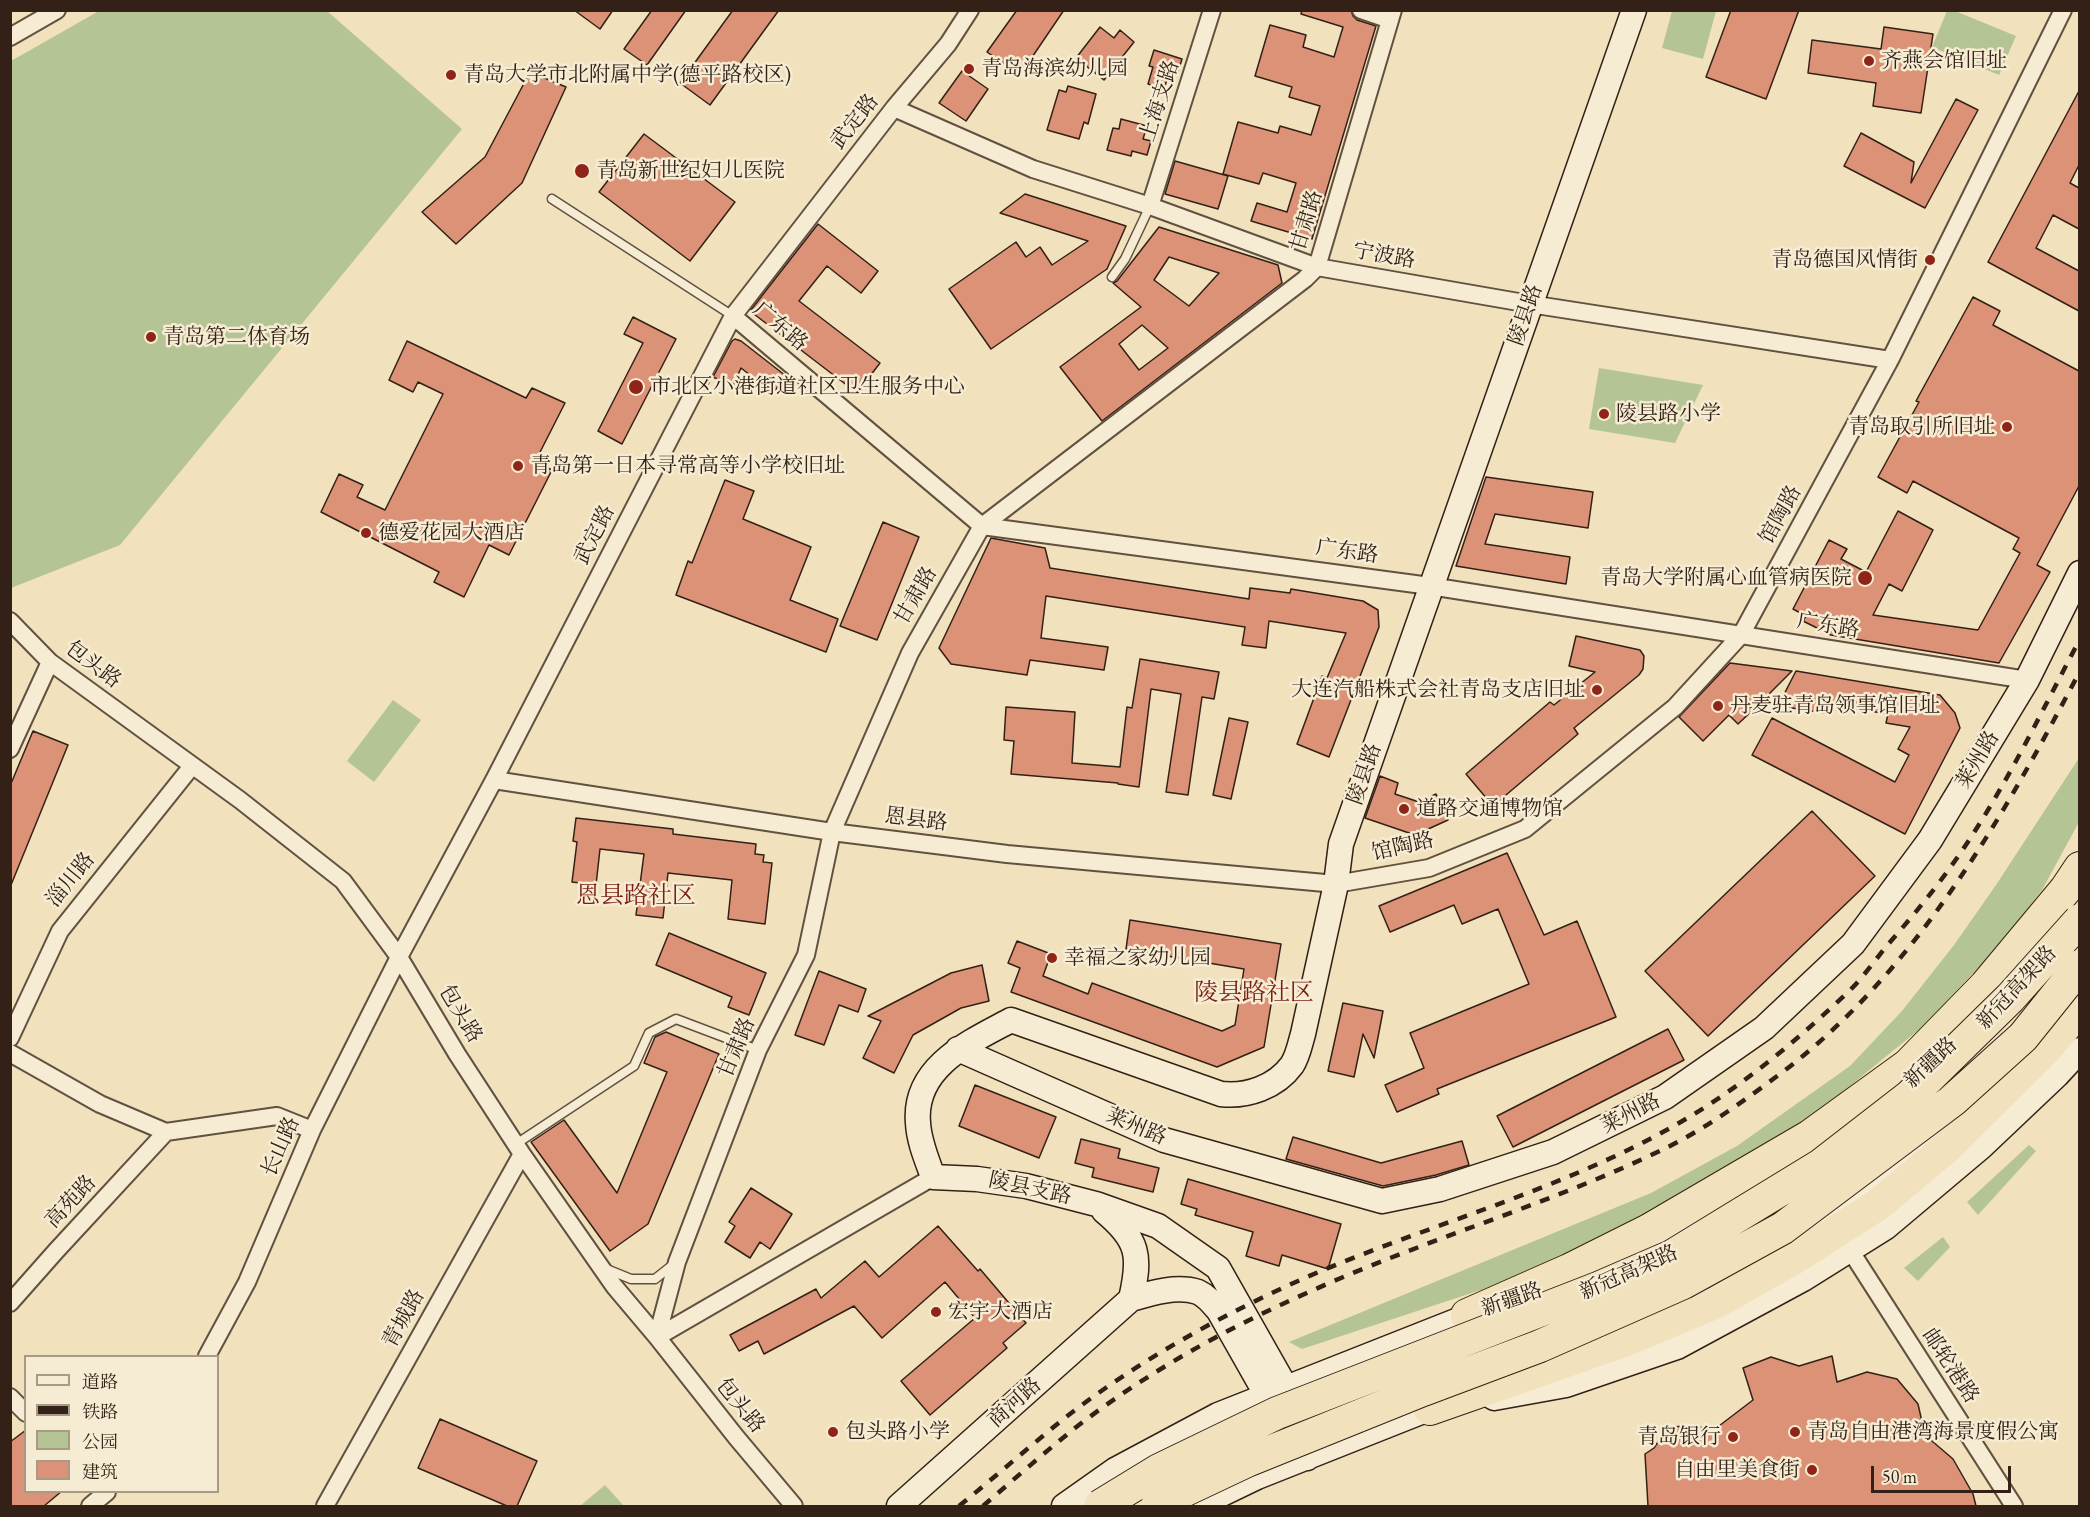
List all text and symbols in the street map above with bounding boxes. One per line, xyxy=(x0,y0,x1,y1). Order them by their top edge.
place label: 齐燕会馆旧址 xyxy=(1881,48,2007,74)
marker: 齐燕会馆旧址 xyxy=(1862,54,1876,68)
place label: 青岛海滨幼儿园 xyxy=(981,56,1128,82)
street label: 上海支路 xyxy=(1135,57,1185,145)
place label: 青岛大学市北附属中学(德平路校区) xyxy=(463,62,791,88)
marker: 青岛海滨幼儿园 xyxy=(962,62,976,76)
marker: 青岛大学市北附属中学(德平路校区) xyxy=(444,68,458,82)
street label: 武定路 xyxy=(826,89,884,155)
place label: 青岛新世纪妇儿医院 xyxy=(596,158,785,184)
marker: 青岛新世纪妇儿医院 xyxy=(573,162,591,180)
street label: 甘肃路 xyxy=(1286,187,1328,255)
street label: 宁波路 xyxy=(1351,238,1417,274)
place label: 青岛德国风情街 xyxy=(1771,247,1918,273)
marker: 青岛德国风情街 xyxy=(1923,253,1937,267)
street label: 陵县路 xyxy=(1504,281,1548,349)
street label: 广东路 xyxy=(748,297,812,357)
place label: 青岛第二体育场 xyxy=(163,324,310,350)
marker: 青岛第二体育场 xyxy=(144,330,158,344)
place label: 市北区小港街道社区卫生服务中心 xyxy=(650,374,965,400)
marker: 市北区小港街道社区卫生服务中心 xyxy=(627,378,645,396)
place label: 陵县路小学 xyxy=(1616,401,1721,427)
marker: 陵县路小学 xyxy=(1597,407,1611,421)
place label: 青岛取引所旧址 xyxy=(1848,414,1995,440)
marker: 青岛取引所旧址 xyxy=(2000,420,2014,434)
place label: 青岛第一日本寻常高等小学校旧址 xyxy=(530,453,845,479)
marker: 青岛第一日本寻常高等小学校旧址 xyxy=(511,459,525,473)
street label: 馆陶路 xyxy=(1755,481,1807,549)
street label: 武定路 xyxy=(569,501,621,569)
place label: 德爱花园大酒店 xyxy=(378,520,525,546)
marker: 德爱花园大酒店 xyxy=(359,526,373,540)
street label: 广东路 xyxy=(1314,535,1380,569)
street label: 甘肃路 xyxy=(889,562,943,630)
place label: 青岛大学附属心血管病医院 xyxy=(1600,565,1852,591)
marker: 青岛大学附属心血管病医院 xyxy=(1856,569,1874,587)
street label: 广东路 xyxy=(1795,609,1861,643)
street label: 包头路 xyxy=(60,636,126,694)
place label: 大连汽船株式会社青岛支店旧址 xyxy=(1291,677,1585,703)
marker: 大连汽船株式会社青岛支店旧址 xyxy=(1590,683,1604,697)
place label: 丹麦驻青岛领事馆旧址 xyxy=(1730,693,1940,719)
marker: 丹麦驻青岛领事馆旧址 xyxy=(1711,699,1725,713)
street label: 莱州路 xyxy=(1951,727,2005,793)
street label: 陵县路 xyxy=(1343,740,1387,808)
place label: 道路交通博物馆 xyxy=(1416,796,1563,822)
marker: 道路交通博物馆 xyxy=(1397,802,1411,816)
street label: 恩县路 xyxy=(883,804,949,836)
street label: 馆陶路 xyxy=(1369,828,1437,866)
street label: 淄川路 xyxy=(41,848,101,912)
district label: 恩县路社区 xyxy=(576,882,696,910)
street label: 新冠高架路 xyxy=(1972,941,2062,1035)
place label: 幸福之家幼儿园 xyxy=(1064,945,1211,971)
marker: 幸福之家幼儿园 xyxy=(1045,951,1059,965)
district label: 陵县路社区 xyxy=(1194,979,1314,1007)
street label: 包头路 xyxy=(433,981,487,1047)
street label: 甘肃路 xyxy=(713,1014,761,1082)
street label: 新疆路 xyxy=(1899,1032,1963,1094)
street label: 莱州路 xyxy=(1597,1088,1665,1140)
street label: 莱州路 xyxy=(1102,1103,1170,1151)
street label: 长山路 xyxy=(257,1113,305,1181)
street label: 陵县支路 xyxy=(986,1168,1074,1210)
street label: 高苑路 xyxy=(40,1170,102,1234)
street label: 新冠高架路 xyxy=(1576,1240,1682,1306)
street label: 新疆路 xyxy=(1478,1278,1546,1322)
street label: 青城路 xyxy=(378,1285,430,1353)
place label: 宏宇大酒店 xyxy=(948,1299,1053,1325)
marker: 宏宇大酒店 xyxy=(929,1305,943,1319)
street label: 邮轮港路 xyxy=(1917,1324,1983,1408)
legend xyxy=(24,1355,219,1493)
text: 道路 xyxy=(82,1370,118,1393)
street label: 商河路 xyxy=(983,1373,1047,1433)
street label: 包头路 xyxy=(710,1374,770,1438)
text: 铁路 xyxy=(82,1400,118,1423)
place label: 包头路小学 xyxy=(845,1419,950,1445)
place label: 青岛自由港湾海景度假公寓 xyxy=(1807,1419,2059,1445)
place label: 青岛银行 xyxy=(1637,1424,1721,1450)
marker: 包头路小学 xyxy=(826,1425,840,1439)
marker: 青岛自由港湾海景度假公寓 xyxy=(1788,1425,1802,1439)
text: 公园 xyxy=(82,1430,118,1453)
marker: 青岛银行 xyxy=(1726,1430,1740,1444)
scale bar xyxy=(1874,1454,2014,1492)
place label: 自由里美食街 xyxy=(1674,1457,1800,1483)
text: 建筑 xyxy=(82,1460,118,1483)
marker: 自由里美食街 xyxy=(1805,1463,1819,1477)
text: 50 m xyxy=(1882,1465,1917,1488)

